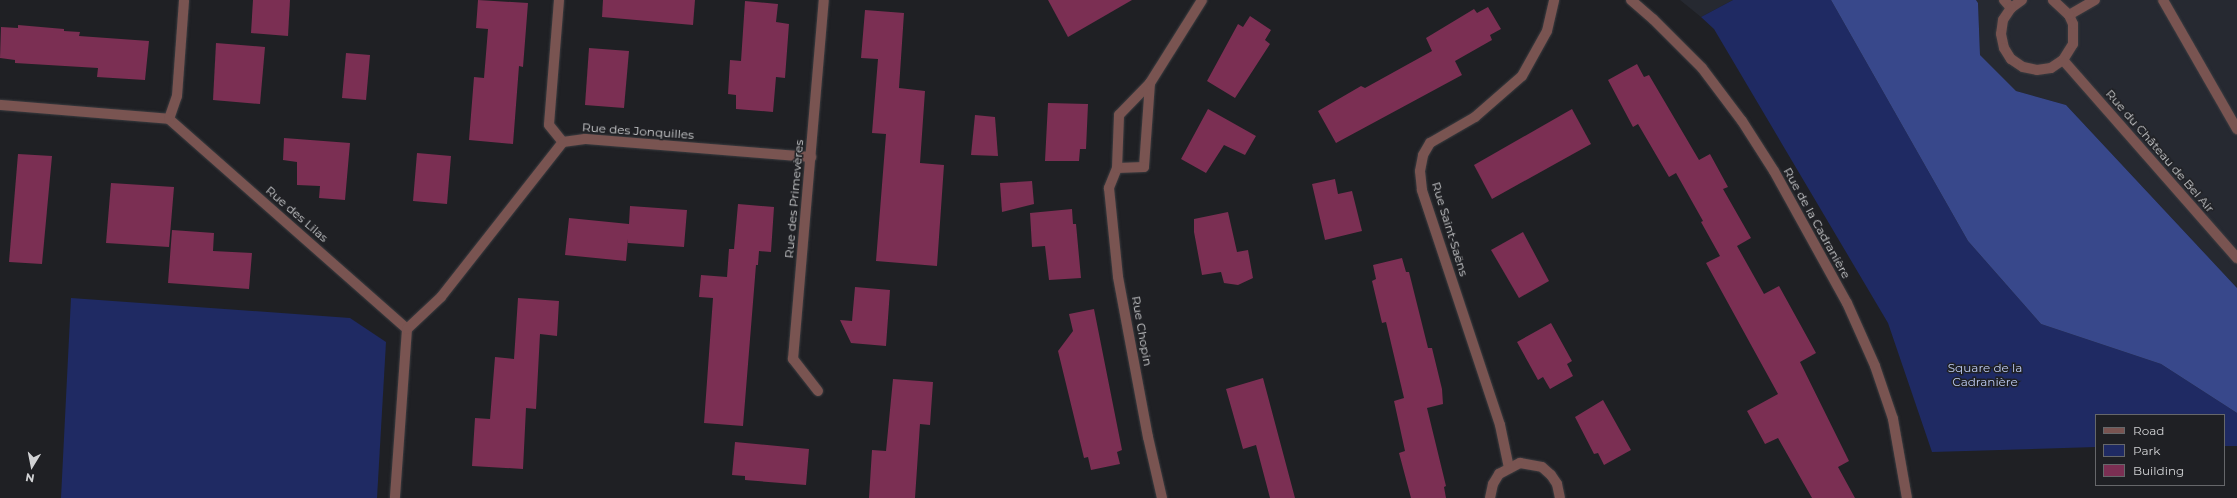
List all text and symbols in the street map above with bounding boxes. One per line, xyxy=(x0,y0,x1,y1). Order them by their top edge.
street label: Rue du Château de Bel Air xyxy=(2103,87,2217,215)
street label: Rue des Jonquilles xyxy=(582,120,694,142)
street label: Rue des Primevères xyxy=(782,139,806,259)
street label: Rue de la Cadranière xyxy=(1780,165,1854,281)
street label: Rue Saint-Saëns xyxy=(1429,180,1471,278)
street label: Rue des Lilas xyxy=(263,183,331,245)
street label: Rue Chopin xyxy=(1129,295,1155,367)
park label: Square de la Cadranière xyxy=(1948,361,2022,389)
legend xyxy=(2095,414,2225,486)
text: Road xyxy=(2133,423,2164,438)
text: Park xyxy=(2133,443,2160,458)
north arrow xyxy=(12,446,52,486)
text: Building xyxy=(2133,463,2184,478)
text: N xyxy=(24,470,36,485)

